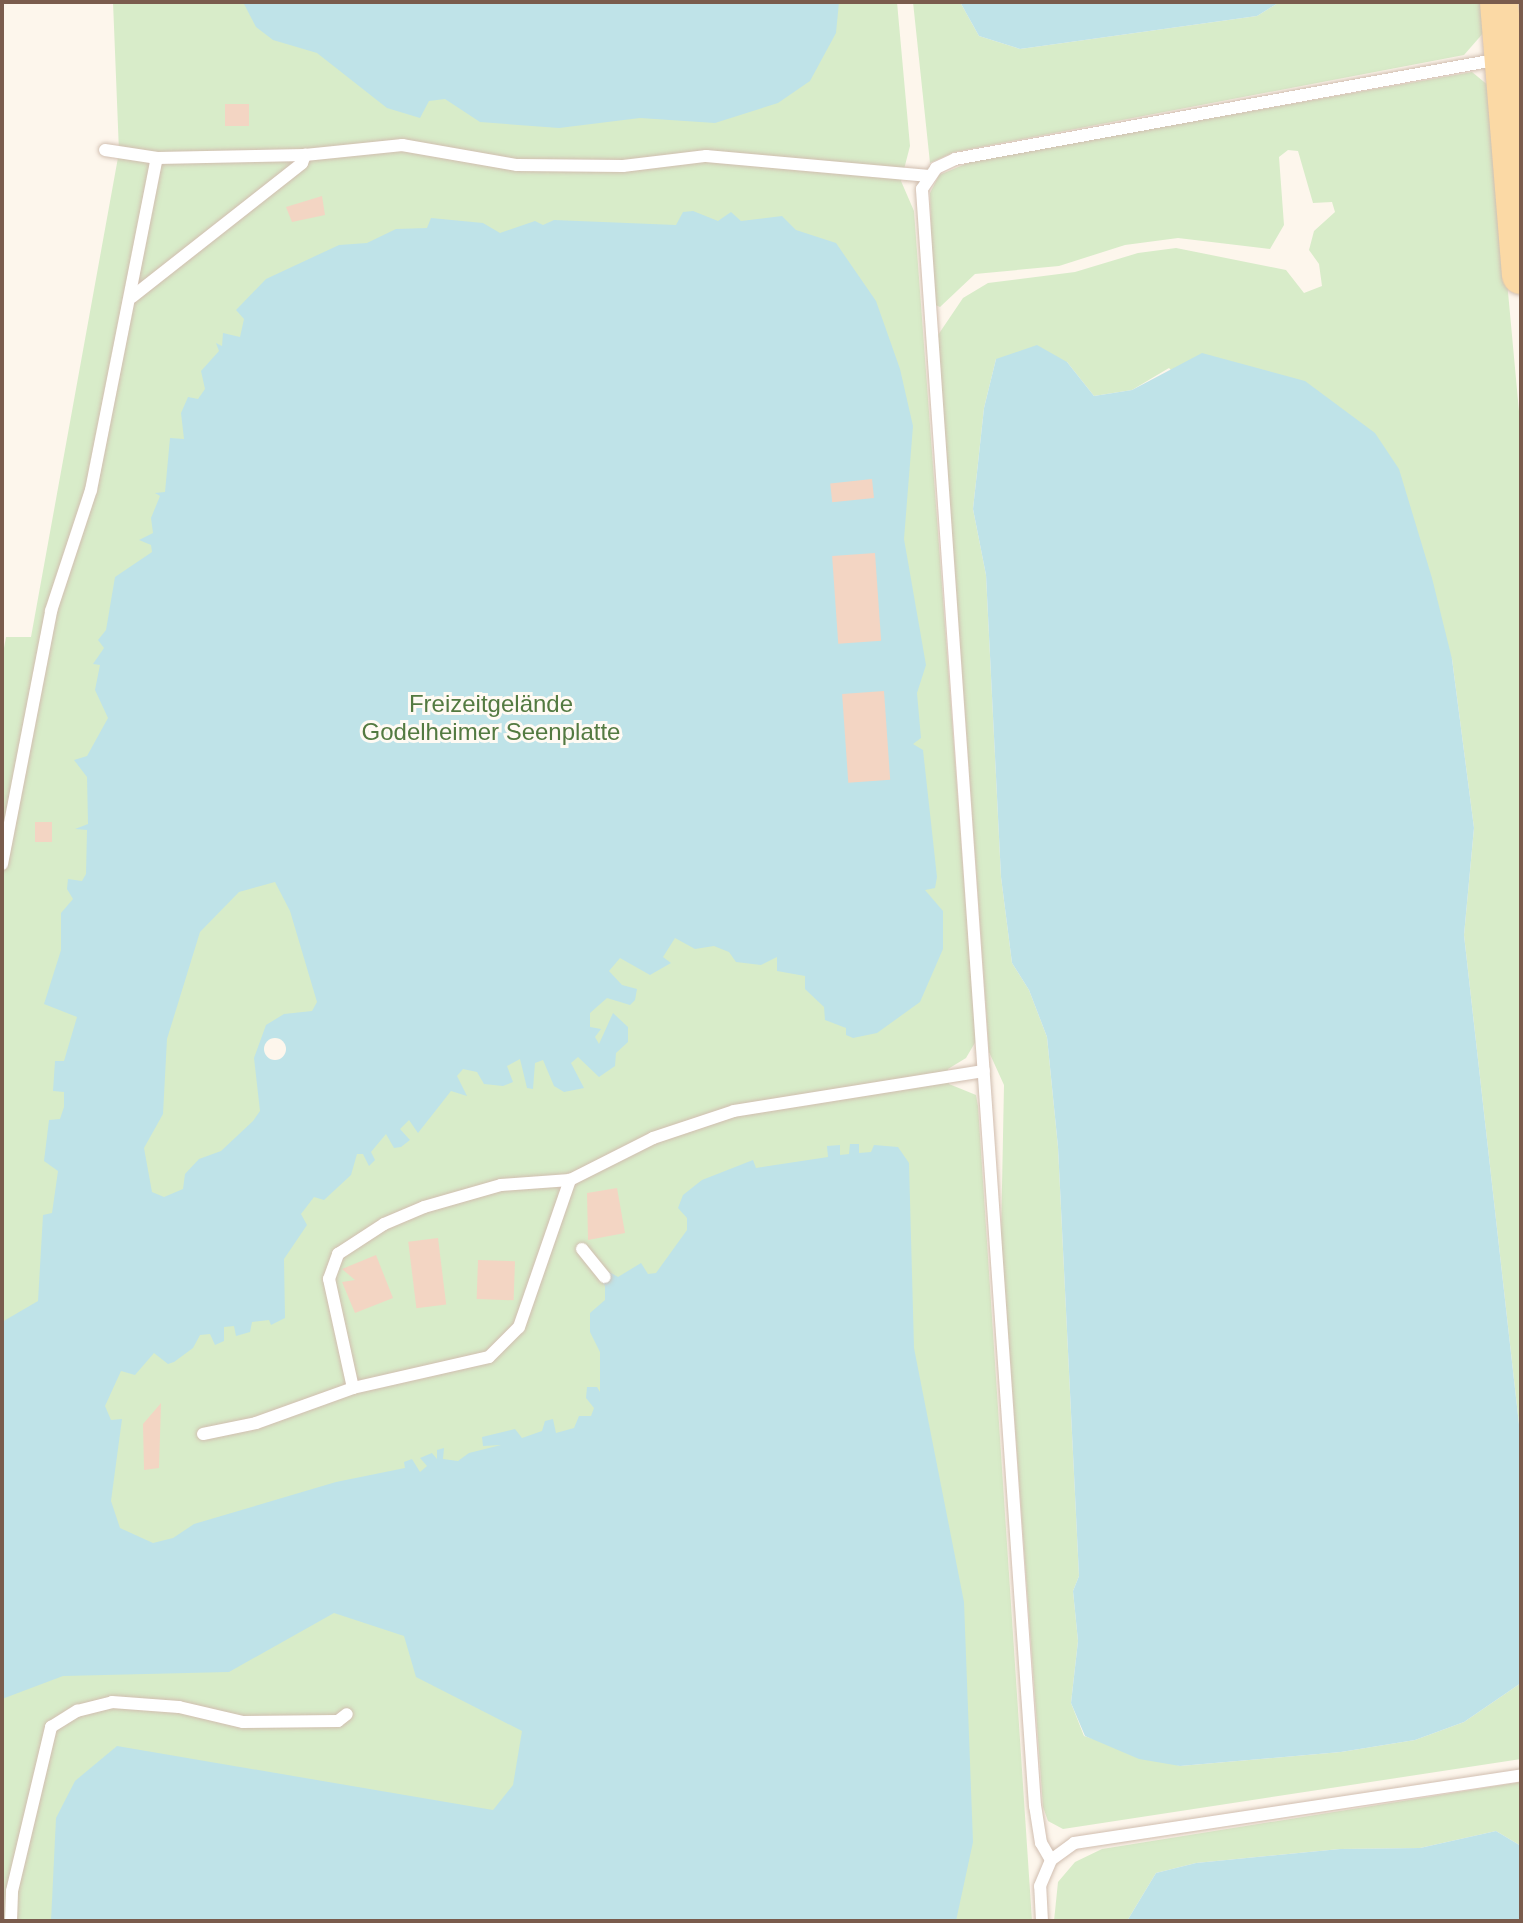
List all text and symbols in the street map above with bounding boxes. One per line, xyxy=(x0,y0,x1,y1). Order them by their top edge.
park label: Freizeitgelände Godelheimer Seenplatte xyxy=(362,690,620,746)

